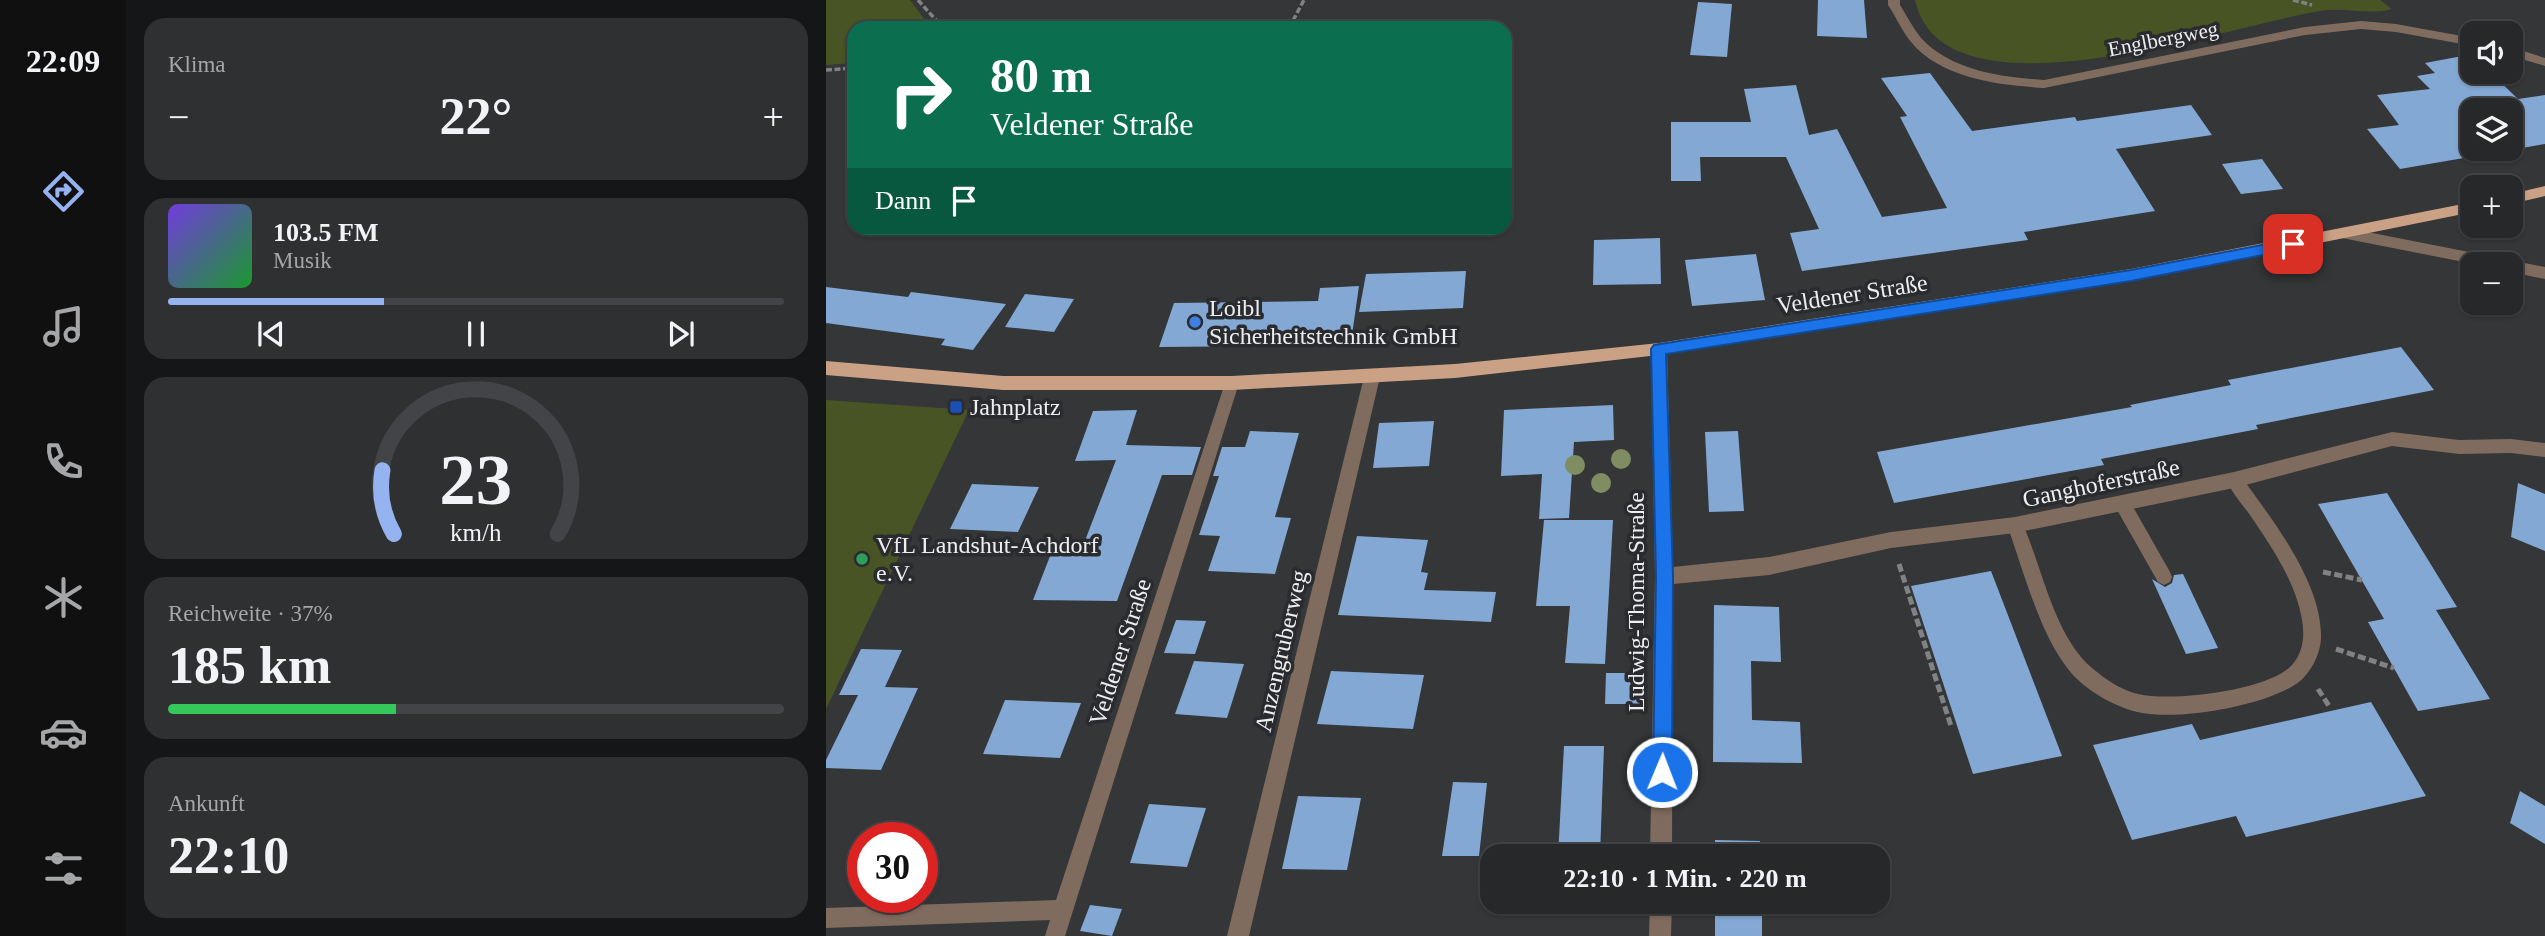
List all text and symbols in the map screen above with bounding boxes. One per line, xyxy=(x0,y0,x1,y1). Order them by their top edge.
street label: Englbergweg xyxy=(2106,16,2221,61)
map controls xyxy=(2460,21,2523,315)
button: sound xyxy=(2460,21,2523,84)
text: 22:09 xyxy=(26,43,100,79)
text: 80 m xyxy=(990,48,1092,103)
icon: right xyxy=(875,49,966,140)
text: Klima xyxy=(168,52,226,77)
text: 22° xyxy=(440,88,512,145)
text: − xyxy=(168,96,189,138)
text: + xyxy=(763,96,784,138)
button: layers xyxy=(2460,98,2523,161)
text: Veldener Straße xyxy=(990,106,1193,142)
icon: directions xyxy=(39,167,88,216)
button: + xyxy=(2460,175,2523,238)
icon: arrive xyxy=(945,182,983,220)
text: Dann xyxy=(875,186,931,215)
pin xyxy=(2263,214,2323,274)
text: 103.5 FM xyxy=(273,218,378,247)
icon: arrive xyxy=(2274,225,2312,263)
text: Musik xyxy=(273,248,332,273)
button: − xyxy=(2460,252,2523,315)
street label: Veldener Straße xyxy=(1775,269,1929,319)
place label: Loibl Sicherheitstechnik GmbH xyxy=(1209,295,1458,349)
icon: music xyxy=(39,302,88,351)
marker: Loibl Sicherheitstechnik GmbH xyxy=(1187,314,1203,330)
icon: previous xyxy=(252,315,290,353)
icon: pause xyxy=(457,315,495,353)
icon: next xyxy=(662,315,700,353)
place label: Jahnplatz xyxy=(970,394,1061,420)
marker: Jahnplatz xyxy=(948,399,964,415)
icon: phone xyxy=(39,437,88,486)
text: 23 xyxy=(440,439,512,520)
street label: Ganghoferstraße xyxy=(2020,454,2182,512)
street label: Ludwig-Thoma-Straße xyxy=(1623,492,1649,712)
text: km/h xyxy=(450,519,502,546)
place label: VfL Landshut-Achdorf e.V. xyxy=(876,532,1098,586)
marker: VfL Landshut-Achdorf e.V. xyxy=(854,551,870,567)
street label: Anzengruberweg xyxy=(1250,568,1312,734)
icon: climate xyxy=(39,573,88,622)
street label: Veldener Straße xyxy=(1084,575,1156,729)
text: Reichweite · 37% xyxy=(168,601,333,626)
text: 185 km xyxy=(168,637,331,694)
icon: car xyxy=(39,708,88,757)
position arrow xyxy=(1625,735,1699,809)
text: Ankunft xyxy=(168,791,245,816)
speed limit sign: 30 xyxy=(847,822,938,913)
text: 22:10 xyxy=(168,827,289,884)
icon: filters xyxy=(39,844,88,893)
text: 22:10 · 1 Min. · 220 m xyxy=(1563,864,1807,893)

